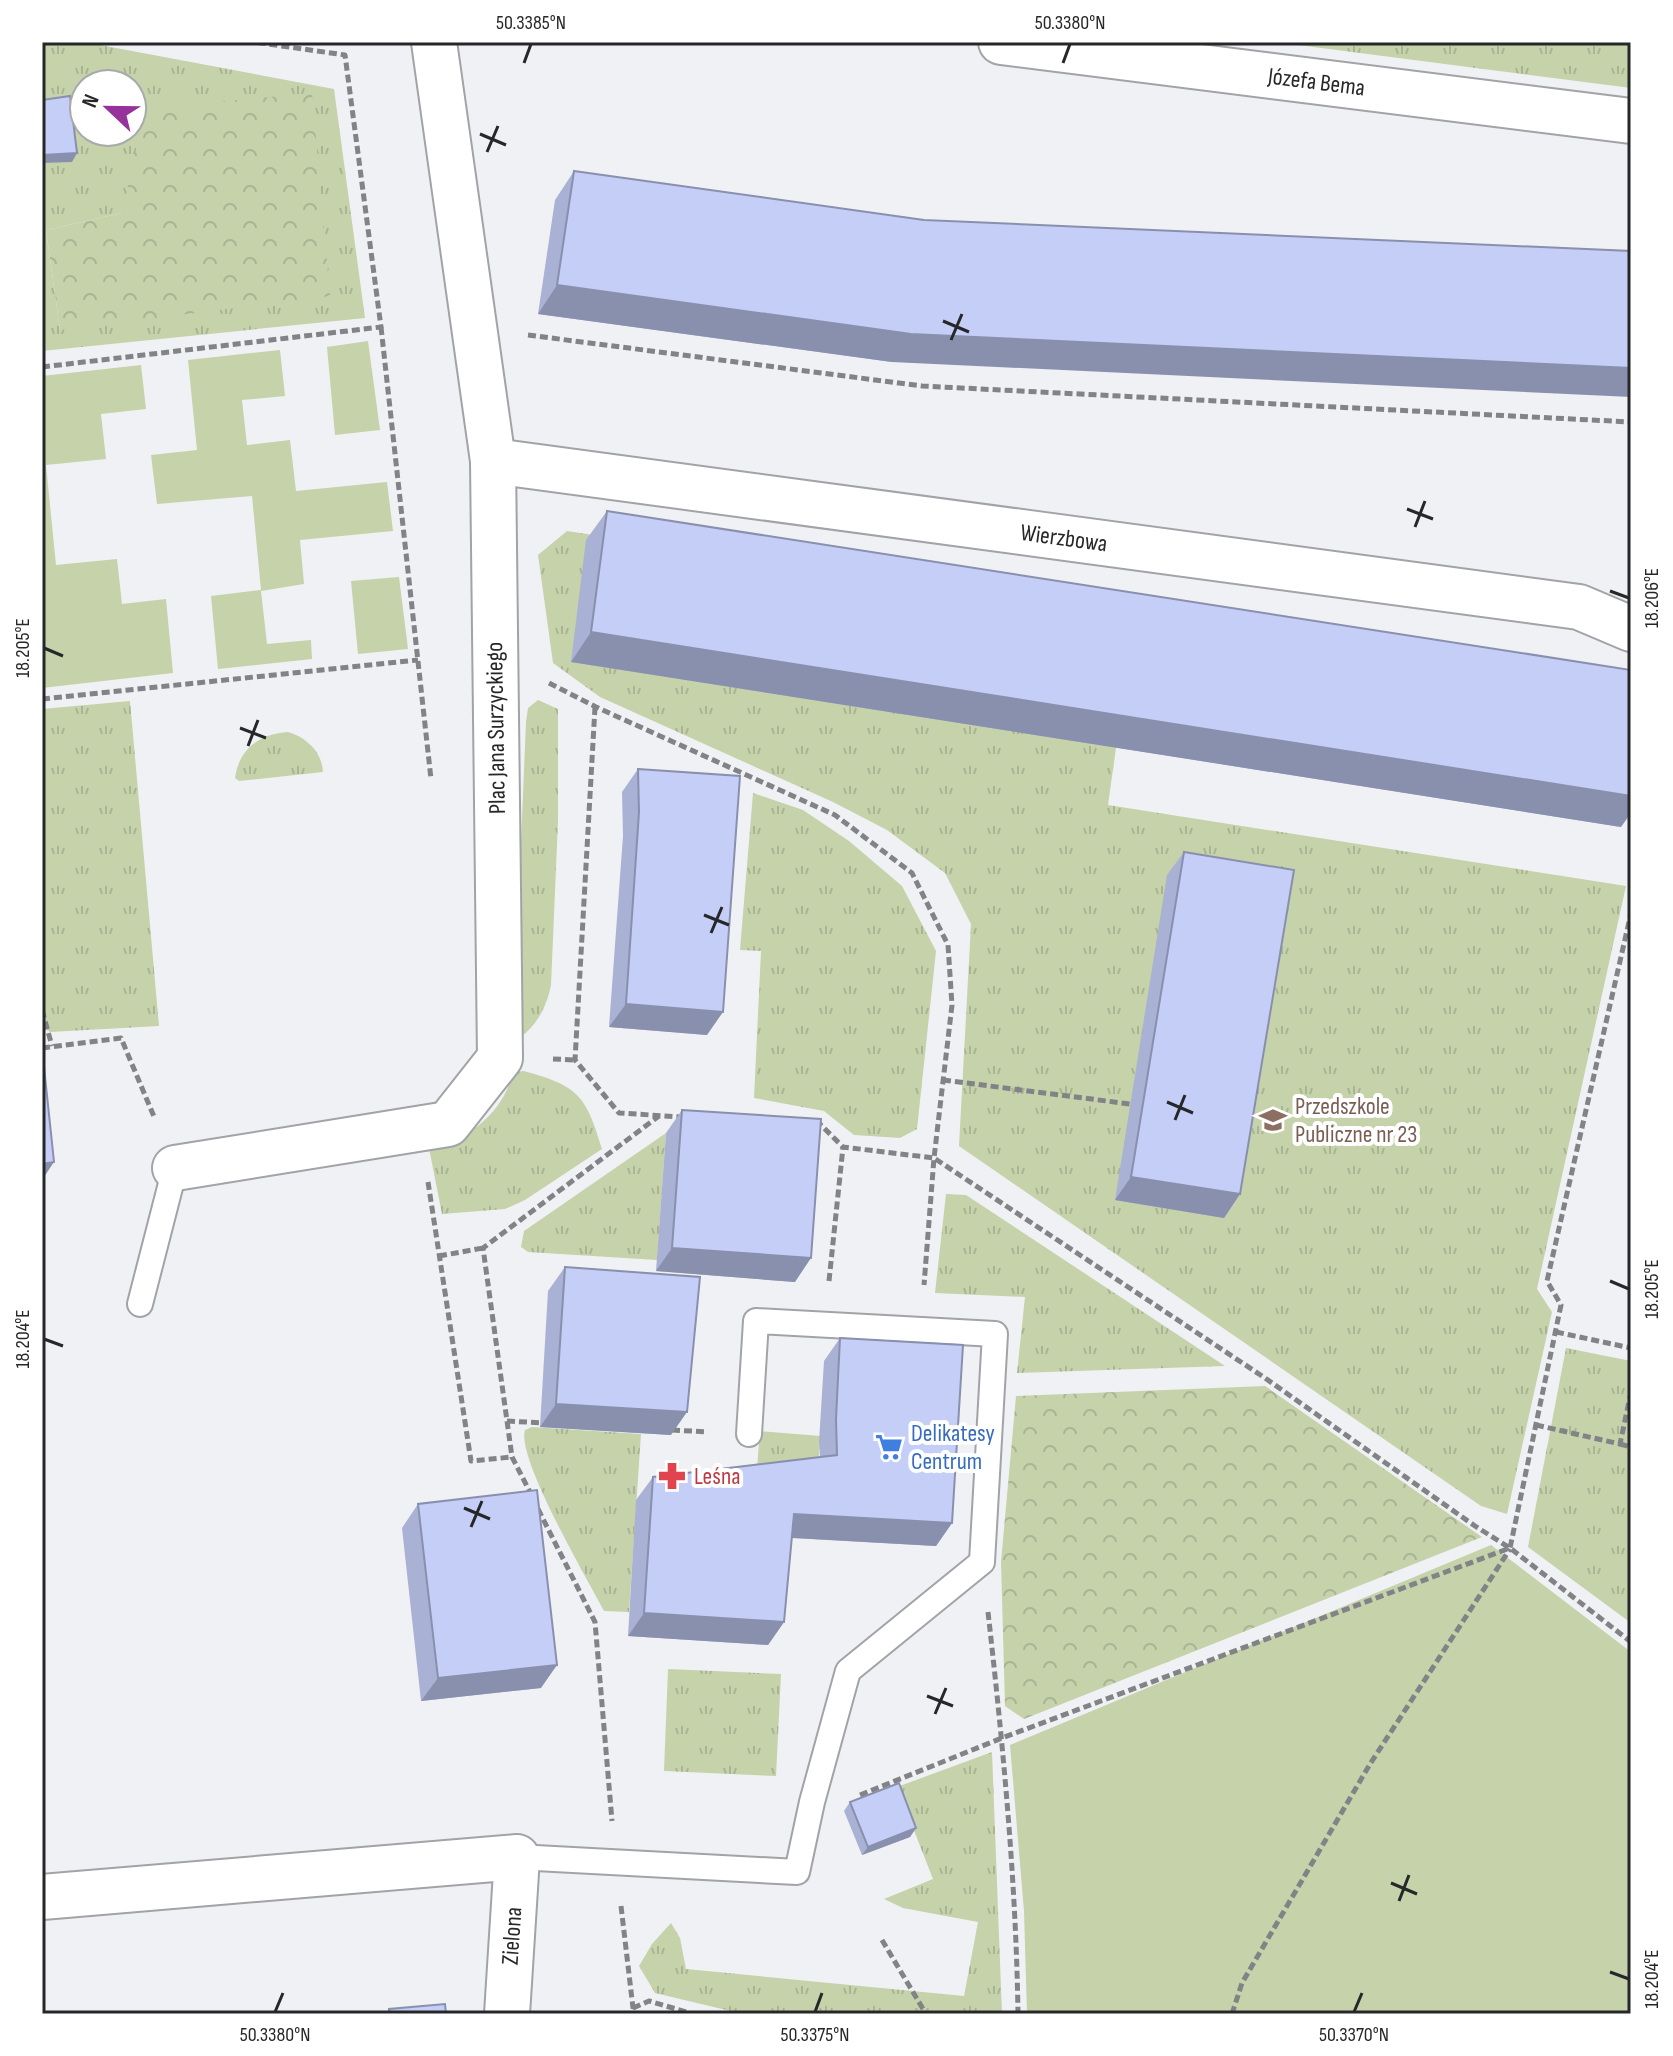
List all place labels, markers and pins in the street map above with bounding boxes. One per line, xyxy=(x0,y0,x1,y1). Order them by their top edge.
place label: Przedszkole Publiczne nr 23 xyxy=(1295,1092,1417,1149)
school or university icon: Przedszkole Publiczne nr 23 xyxy=(1258,1105,1288,1135)
place label: Delikatesy Centrum xyxy=(911,1419,995,1476)
supermarket icon: Delikatesy Centrum xyxy=(874,1432,904,1462)
pharmacy icon: Leśna xyxy=(657,1461,687,1491)
place label: Leśna xyxy=(694,1462,740,1491)

